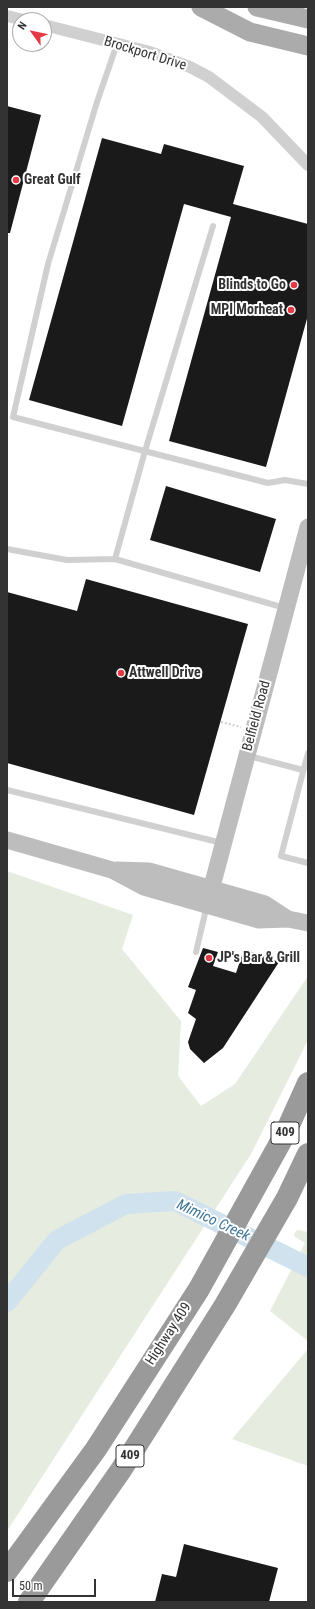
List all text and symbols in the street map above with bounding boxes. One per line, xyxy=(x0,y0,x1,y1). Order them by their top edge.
north arrow xyxy=(12,12,52,52)
text: N xyxy=(15,19,30,32)
street label: Brockport Drive xyxy=(102,33,188,75)
place label: Great Gulf xyxy=(24,172,81,188)
marker: Great Gulf xyxy=(11,175,21,185)
place label: Blinds to Go xyxy=(218,277,286,293)
marker: Blinds to Go xyxy=(289,280,299,290)
place label: MPI Morheat xyxy=(211,302,283,318)
marker: MPI Morheat xyxy=(286,305,296,315)
place label: Attwell Drive xyxy=(129,665,201,681)
marker: Attwell Drive xyxy=(116,668,126,678)
street label: Belfield Road xyxy=(240,679,274,753)
place label: JP's Bar & Grill xyxy=(217,950,300,966)
marker: JP's Bar & Grill xyxy=(204,953,214,963)
road number: 409 xyxy=(271,1122,299,1144)
water label: Mimico Creek xyxy=(173,1196,253,1246)
street label: Highway 409 xyxy=(143,1300,195,1368)
road number: 409 xyxy=(116,1445,144,1467)
scale bar xyxy=(14,1571,98,1597)
text: 50 m xyxy=(19,1579,43,1593)

